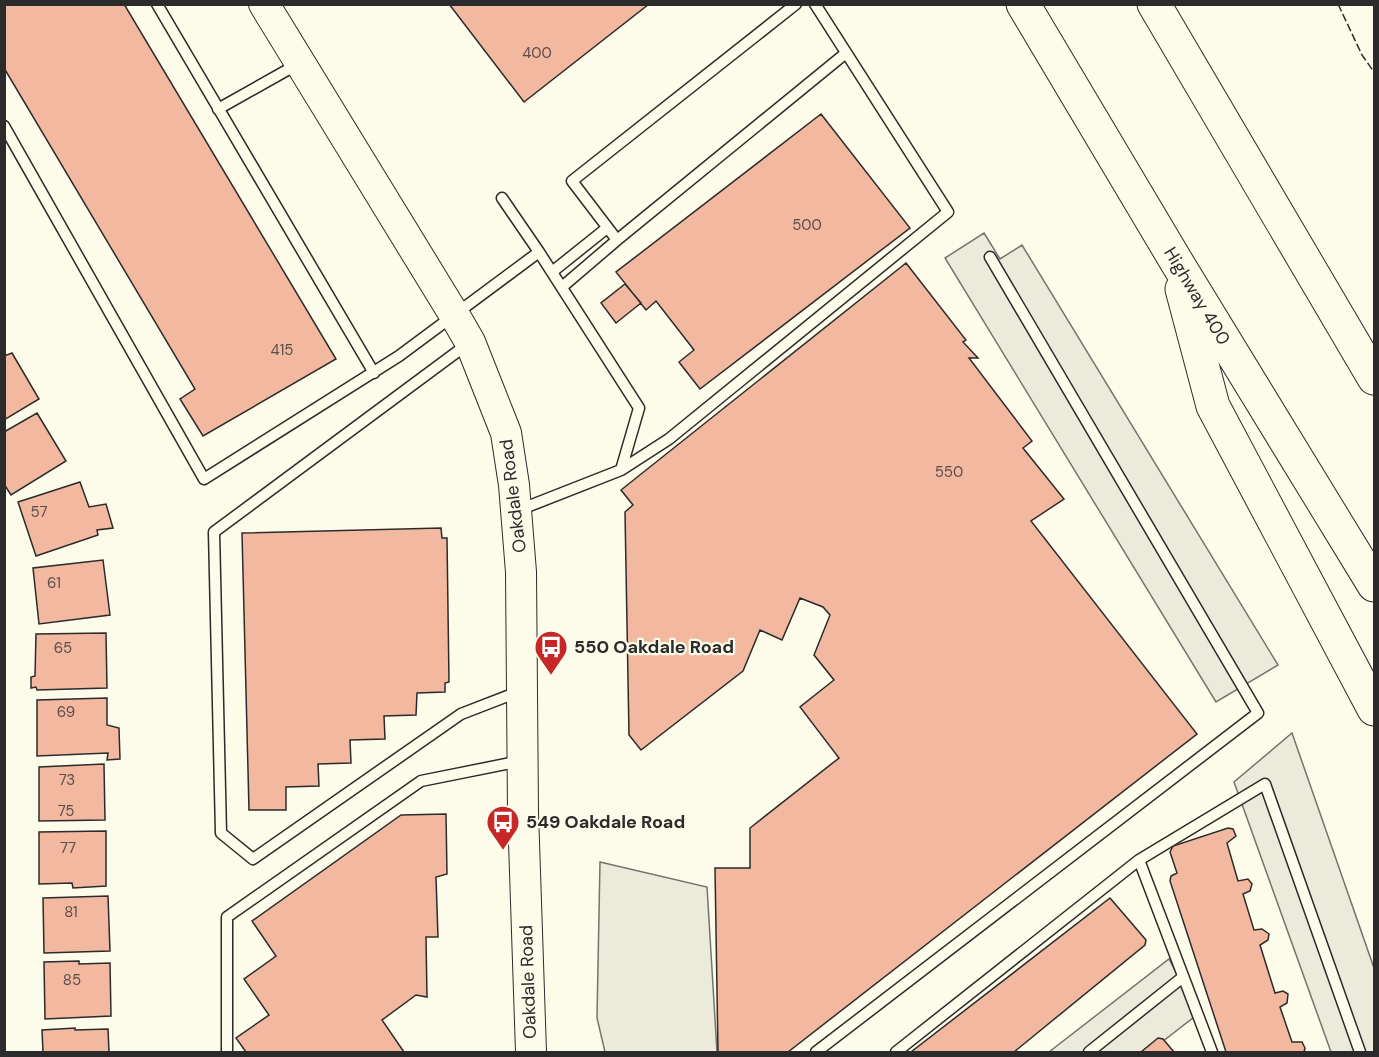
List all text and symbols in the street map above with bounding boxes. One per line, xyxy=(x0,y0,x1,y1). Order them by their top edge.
house number: 400 xyxy=(522,43,552,63)
house number: 500 xyxy=(792,215,822,235)
street label: Highway 400 xyxy=(1158,243,1236,349)
house number: 415 xyxy=(271,340,293,360)
street label: Oakdale Road xyxy=(494,438,532,554)
house number: 550 xyxy=(935,462,963,482)
house number: 57 xyxy=(31,502,47,522)
house number: 61 xyxy=(47,573,61,593)
bus stop icon: 550 Oakdale Road xyxy=(533,629,569,676)
place label: 550 Oakdale Road xyxy=(574,635,734,659)
house number: 65 xyxy=(54,638,72,658)
house number: 69 xyxy=(57,702,75,722)
house number: 73 xyxy=(59,770,75,790)
house number: 75 xyxy=(58,801,74,821)
bus stop icon: 549 Oakdale Road xyxy=(485,804,521,851)
place label: 549 Oakdale Road xyxy=(526,810,685,834)
house number: 77 xyxy=(60,838,76,858)
house number: 81 xyxy=(64,902,78,922)
street label: Oakdale Road xyxy=(514,925,542,1039)
house number: 85 xyxy=(63,970,81,990)

